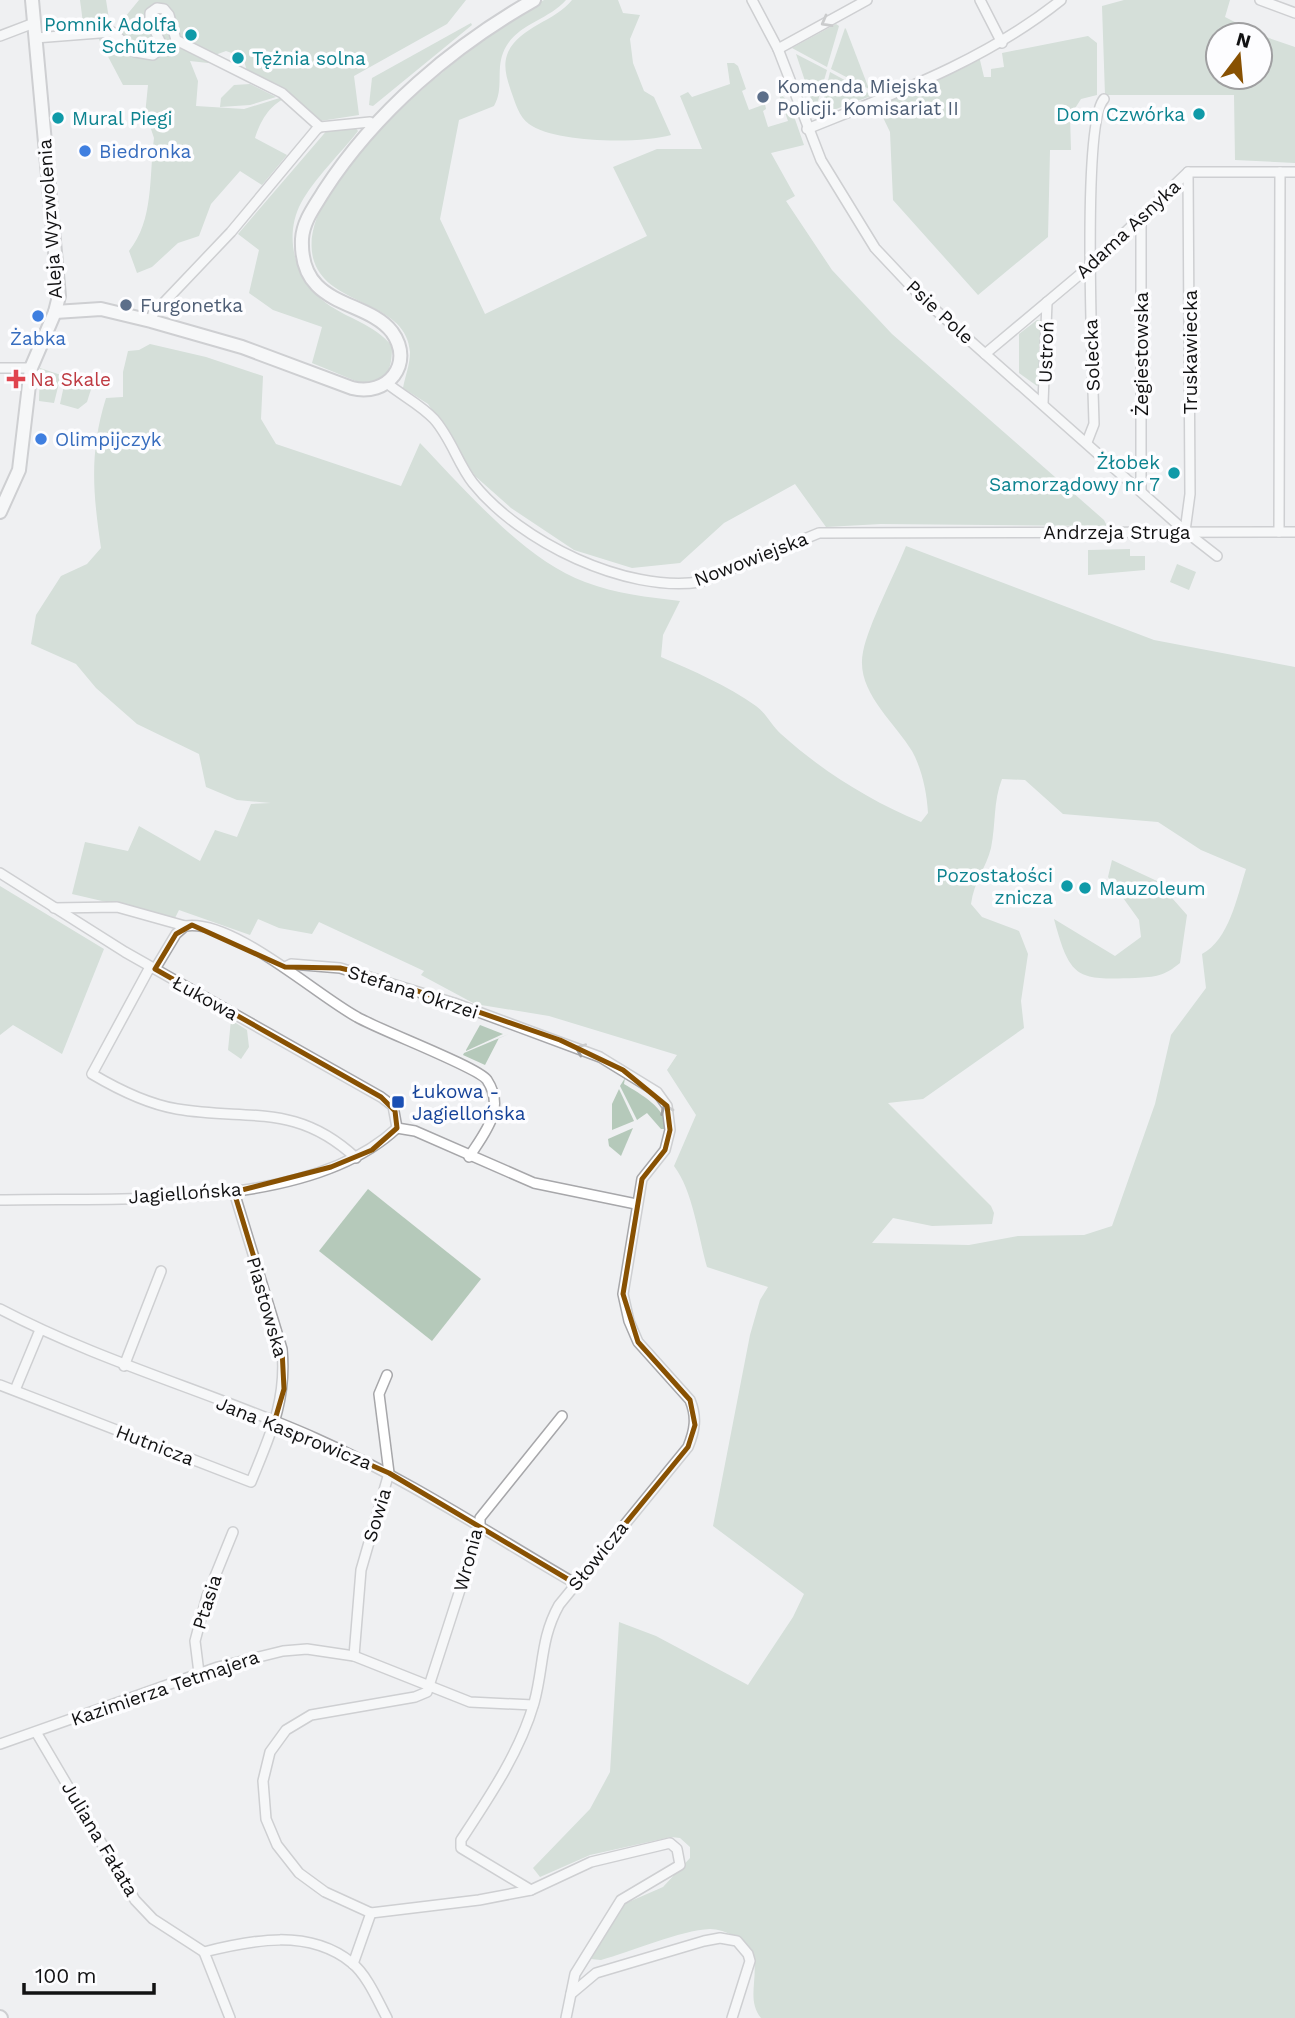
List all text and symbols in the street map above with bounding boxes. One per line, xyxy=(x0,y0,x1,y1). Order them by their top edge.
place label: Pomnik Adolfa Schütze xyxy=(44,13,177,58)
one-way arrow xyxy=(821,14,834,27)
north arrow xyxy=(1204,21,1274,91)
marker: Pomnik Adolfa Schütze xyxy=(183,27,199,43)
text: N xyxy=(1234,27,1253,53)
place label: Tężnia solna xyxy=(252,47,366,70)
marker: Tężnia solna xyxy=(230,50,246,66)
place label: Komenda Miejska Policji. Komisariat II xyxy=(777,75,959,120)
marker: Komenda Miejska Policji. Komisariat II xyxy=(755,89,771,105)
place label: Dom Czwórka xyxy=(1056,103,1185,126)
marker: Dom Czwórka xyxy=(1191,106,1207,122)
place label: Mural Piegi xyxy=(72,107,172,130)
marker: Mural Piegi xyxy=(50,110,66,126)
street label: Aleja Wyzwolenia xyxy=(33,138,67,300)
place label: Biedronka xyxy=(99,140,192,163)
marker: Biedronka xyxy=(77,143,93,159)
street label: Adama Asnyka xyxy=(1071,175,1185,283)
street label: Psie Pole xyxy=(902,275,978,349)
street label: Truskawiecka xyxy=(1179,289,1202,414)
street label: Żegiestowska xyxy=(1130,291,1153,416)
place label: Furgonetka xyxy=(140,294,243,317)
marker: Furgonetka xyxy=(118,297,134,313)
marker: Żabka xyxy=(30,308,46,324)
street label: Solecka xyxy=(1079,318,1105,392)
street label: Ustroń xyxy=(1033,321,1059,383)
place label: Żabka xyxy=(10,327,66,350)
place label: Na Skale xyxy=(30,368,111,391)
marker: Na Skale xyxy=(8,371,24,387)
place label: Olimpijczyk xyxy=(55,428,162,451)
marker: Olimpijczyk xyxy=(33,431,49,447)
place label: Żłobek Samorządowy nr 7 xyxy=(989,451,1160,496)
marker: Żłobek Samorządowy nr 7 xyxy=(1166,465,1182,481)
street label: Andrzeja Struga xyxy=(1043,521,1191,544)
street label: Nowowiejska xyxy=(691,527,811,591)
place label: Pozostałości znicza xyxy=(936,864,1053,909)
place label: Mauzoleum xyxy=(1099,877,1206,900)
marker: Pozostałości znicza xyxy=(1059,878,1075,894)
marker: Mauzoleum xyxy=(1077,880,1093,896)
street label: Stefana Okrzei xyxy=(345,960,481,1024)
street label: Łukowa xyxy=(168,971,242,1025)
one-way arrow xyxy=(575,1043,587,1057)
place label: Łukowa - Jagiellońska xyxy=(412,1080,526,1125)
marker: Łukowa - Jagiellońska xyxy=(390,1094,406,1110)
one-way arrow xyxy=(660,1103,674,1115)
street label: Jagiellońska xyxy=(128,1178,243,1208)
street label: Piastowska xyxy=(242,1254,292,1360)
street label: Jana Kasprowicza xyxy=(213,1391,375,1475)
street label: Hutnicza xyxy=(113,1420,198,1470)
street label: Sowia xyxy=(358,1485,396,1545)
street label: Słowicza xyxy=(563,1516,633,1595)
street label: Wronia xyxy=(449,1526,487,1594)
street label: Ptasia xyxy=(187,1572,227,1632)
street label: Kazimierza Tetmajera xyxy=(68,1645,262,1731)
street label: Juliana Fałata xyxy=(57,1777,143,1901)
scale bar xyxy=(24,1952,154,1996)
text: 100 m xyxy=(35,1963,97,1988)

